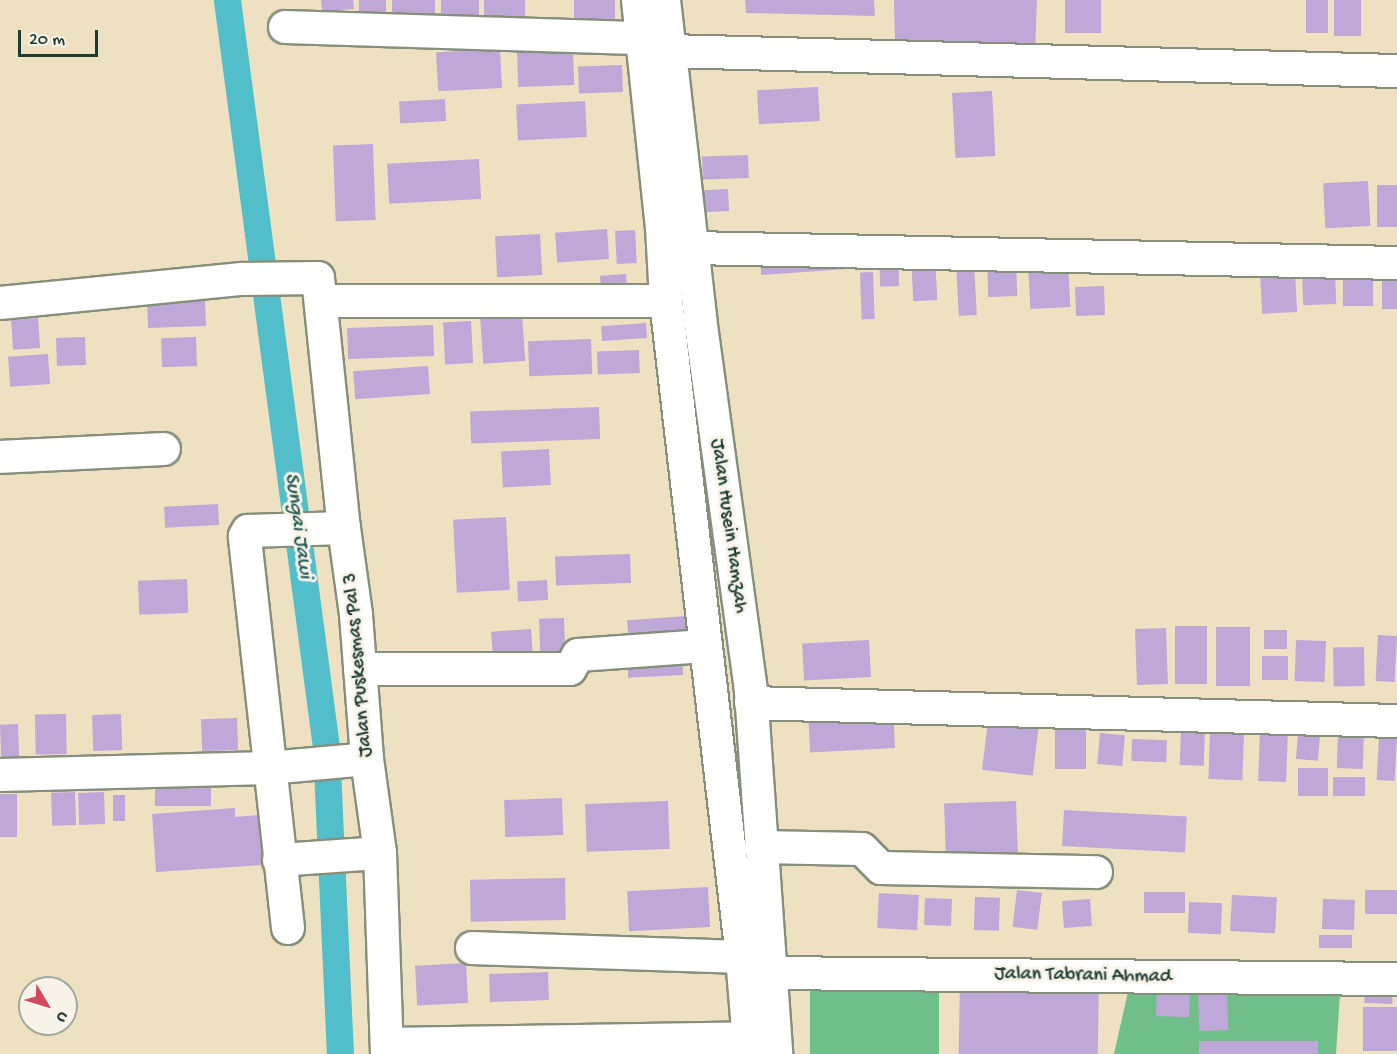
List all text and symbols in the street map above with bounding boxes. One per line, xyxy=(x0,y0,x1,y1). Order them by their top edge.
scale bar xyxy=(21,18,100,56)
text: 20 m xyxy=(29,30,65,51)
street label: Jalan Husein Hamzah xyxy=(704,437,752,615)
water label: Sungai Jawi xyxy=(277,472,317,580)
street label: Jalan Puskesmas Pal 3 xyxy=(339,572,379,758)
street label: Jalan Tabrani Ahmad xyxy=(994,962,1172,990)
north arrow xyxy=(18,976,78,1036)
text: U xyxy=(51,1007,71,1026)

